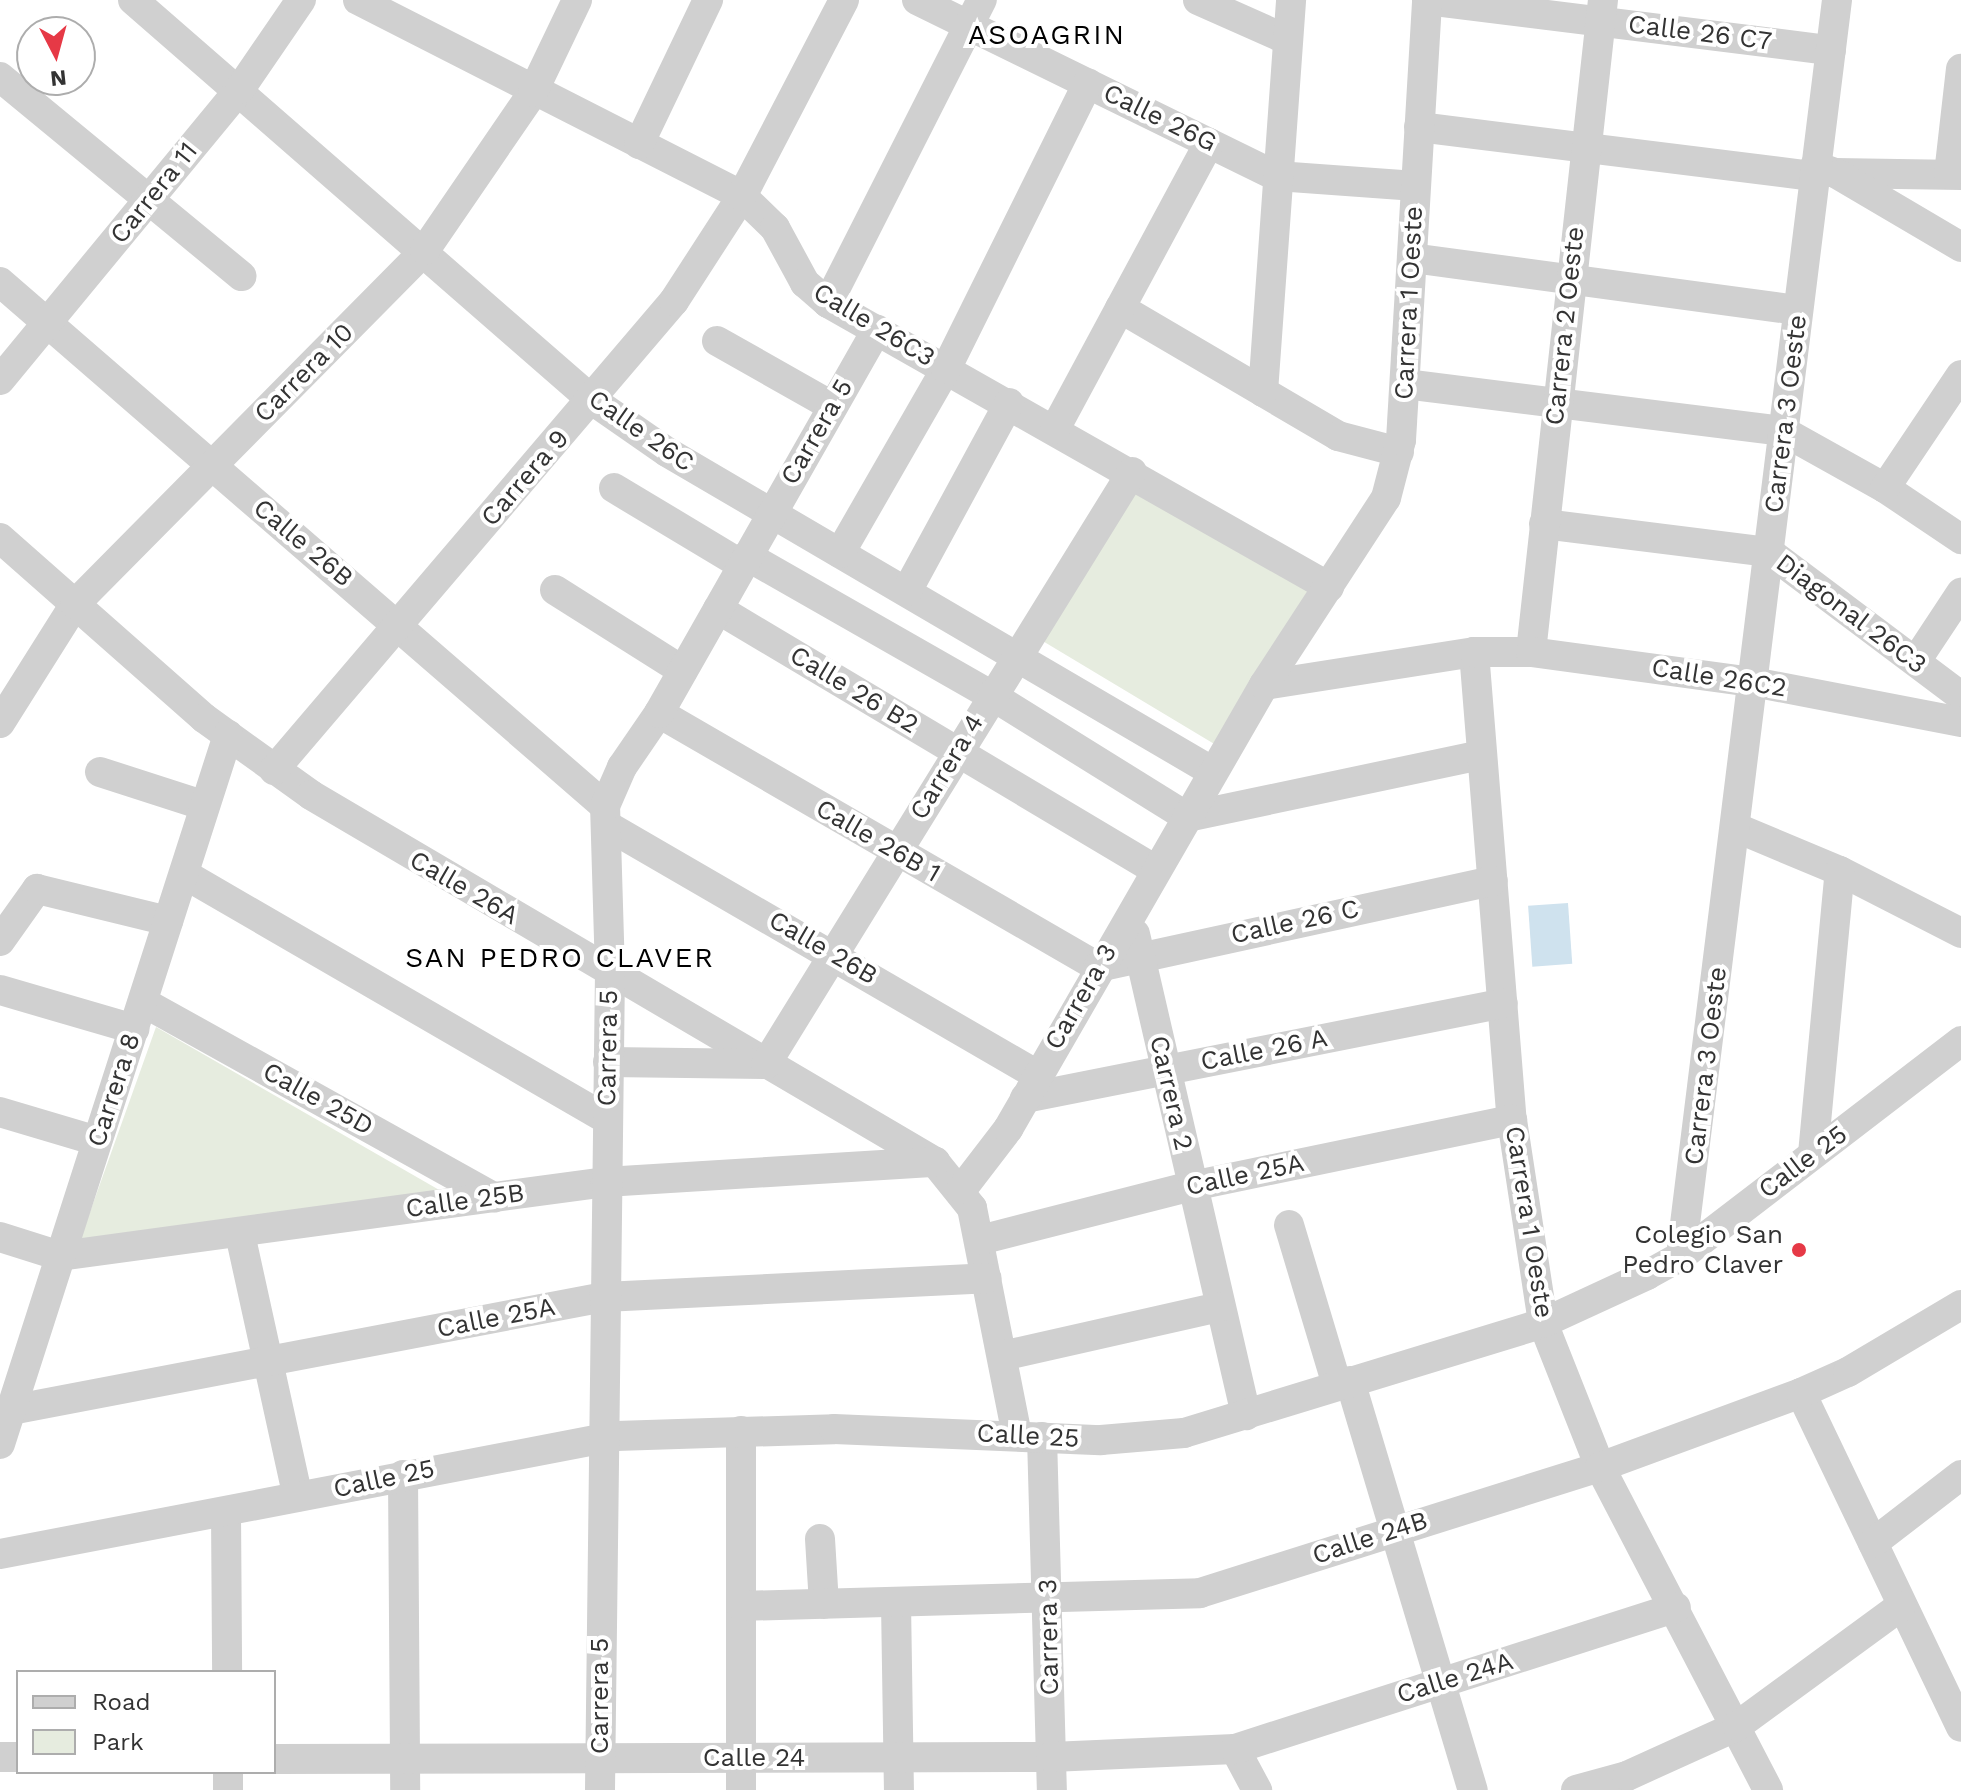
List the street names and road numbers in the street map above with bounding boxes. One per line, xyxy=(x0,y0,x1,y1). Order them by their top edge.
street label: Calle 26 C7 xyxy=(1626,9,1774,57)
street label: Calle 26G xyxy=(1098,77,1222,159)
street label: Carrera 11 xyxy=(103,136,205,250)
street label: Carrera 1 Oeste xyxy=(1388,205,1430,401)
street label: Carrera 2 Oeste xyxy=(1539,225,1591,427)
street label: Calle 26C3 xyxy=(808,277,940,373)
street label: Carrera 3 Oeste xyxy=(1758,313,1814,515)
street label: Carrera 10 xyxy=(248,317,360,429)
street label: Carrera 5 xyxy=(774,373,860,491)
street label: Calle 26C xyxy=(582,383,700,479)
street label: Carrera 9 xyxy=(474,423,576,533)
street label: Calle 26B xyxy=(247,492,359,594)
street label: Diagonal 26C3 xyxy=(1769,547,1933,681)
street label: Calle 26 B2 xyxy=(784,639,924,741)
street label: Calle 26C2 xyxy=(1649,652,1789,704)
street label: Carrera 4 xyxy=(903,708,991,826)
street label: Calle 26B 1 xyxy=(810,793,946,889)
street label: Calle 26A xyxy=(404,844,524,932)
street label: Calle 26 C xyxy=(1228,893,1362,951)
street label: Calle 26B xyxy=(763,904,883,992)
street label: Carrera 3 xyxy=(1038,938,1124,1056)
street label: Carrera 3 Oeste xyxy=(1678,965,1734,1167)
street label: Carrera 5 xyxy=(591,989,625,1107)
street label: Calle 26 A xyxy=(1198,1022,1330,1078)
street label: Carrera 8 xyxy=(81,1029,147,1151)
street label: Carrera 2 xyxy=(1143,1032,1199,1154)
street label: Calle 25D xyxy=(257,1056,379,1142)
street label: Calle 25 xyxy=(1753,1119,1853,1205)
street label: Carrera 1 Oeste xyxy=(1498,1123,1560,1321)
street label: Calle 25A xyxy=(1183,1147,1307,1203)
street label: Calle 25B xyxy=(404,1177,526,1225)
street label: Calle 25A xyxy=(434,1291,558,1345)
street label: Calle 25 xyxy=(976,1418,1080,1454)
street label: Calle 25 xyxy=(331,1453,437,1505)
street label: Calle 24B xyxy=(1308,1505,1432,1571)
street label: Carrera 3 xyxy=(1032,1578,1066,1696)
street label: Carrera 5 xyxy=(584,1637,616,1755)
street label: Calle 24A xyxy=(1393,1646,1517,1710)
street label: Calle 24 xyxy=(703,1742,805,1774)

